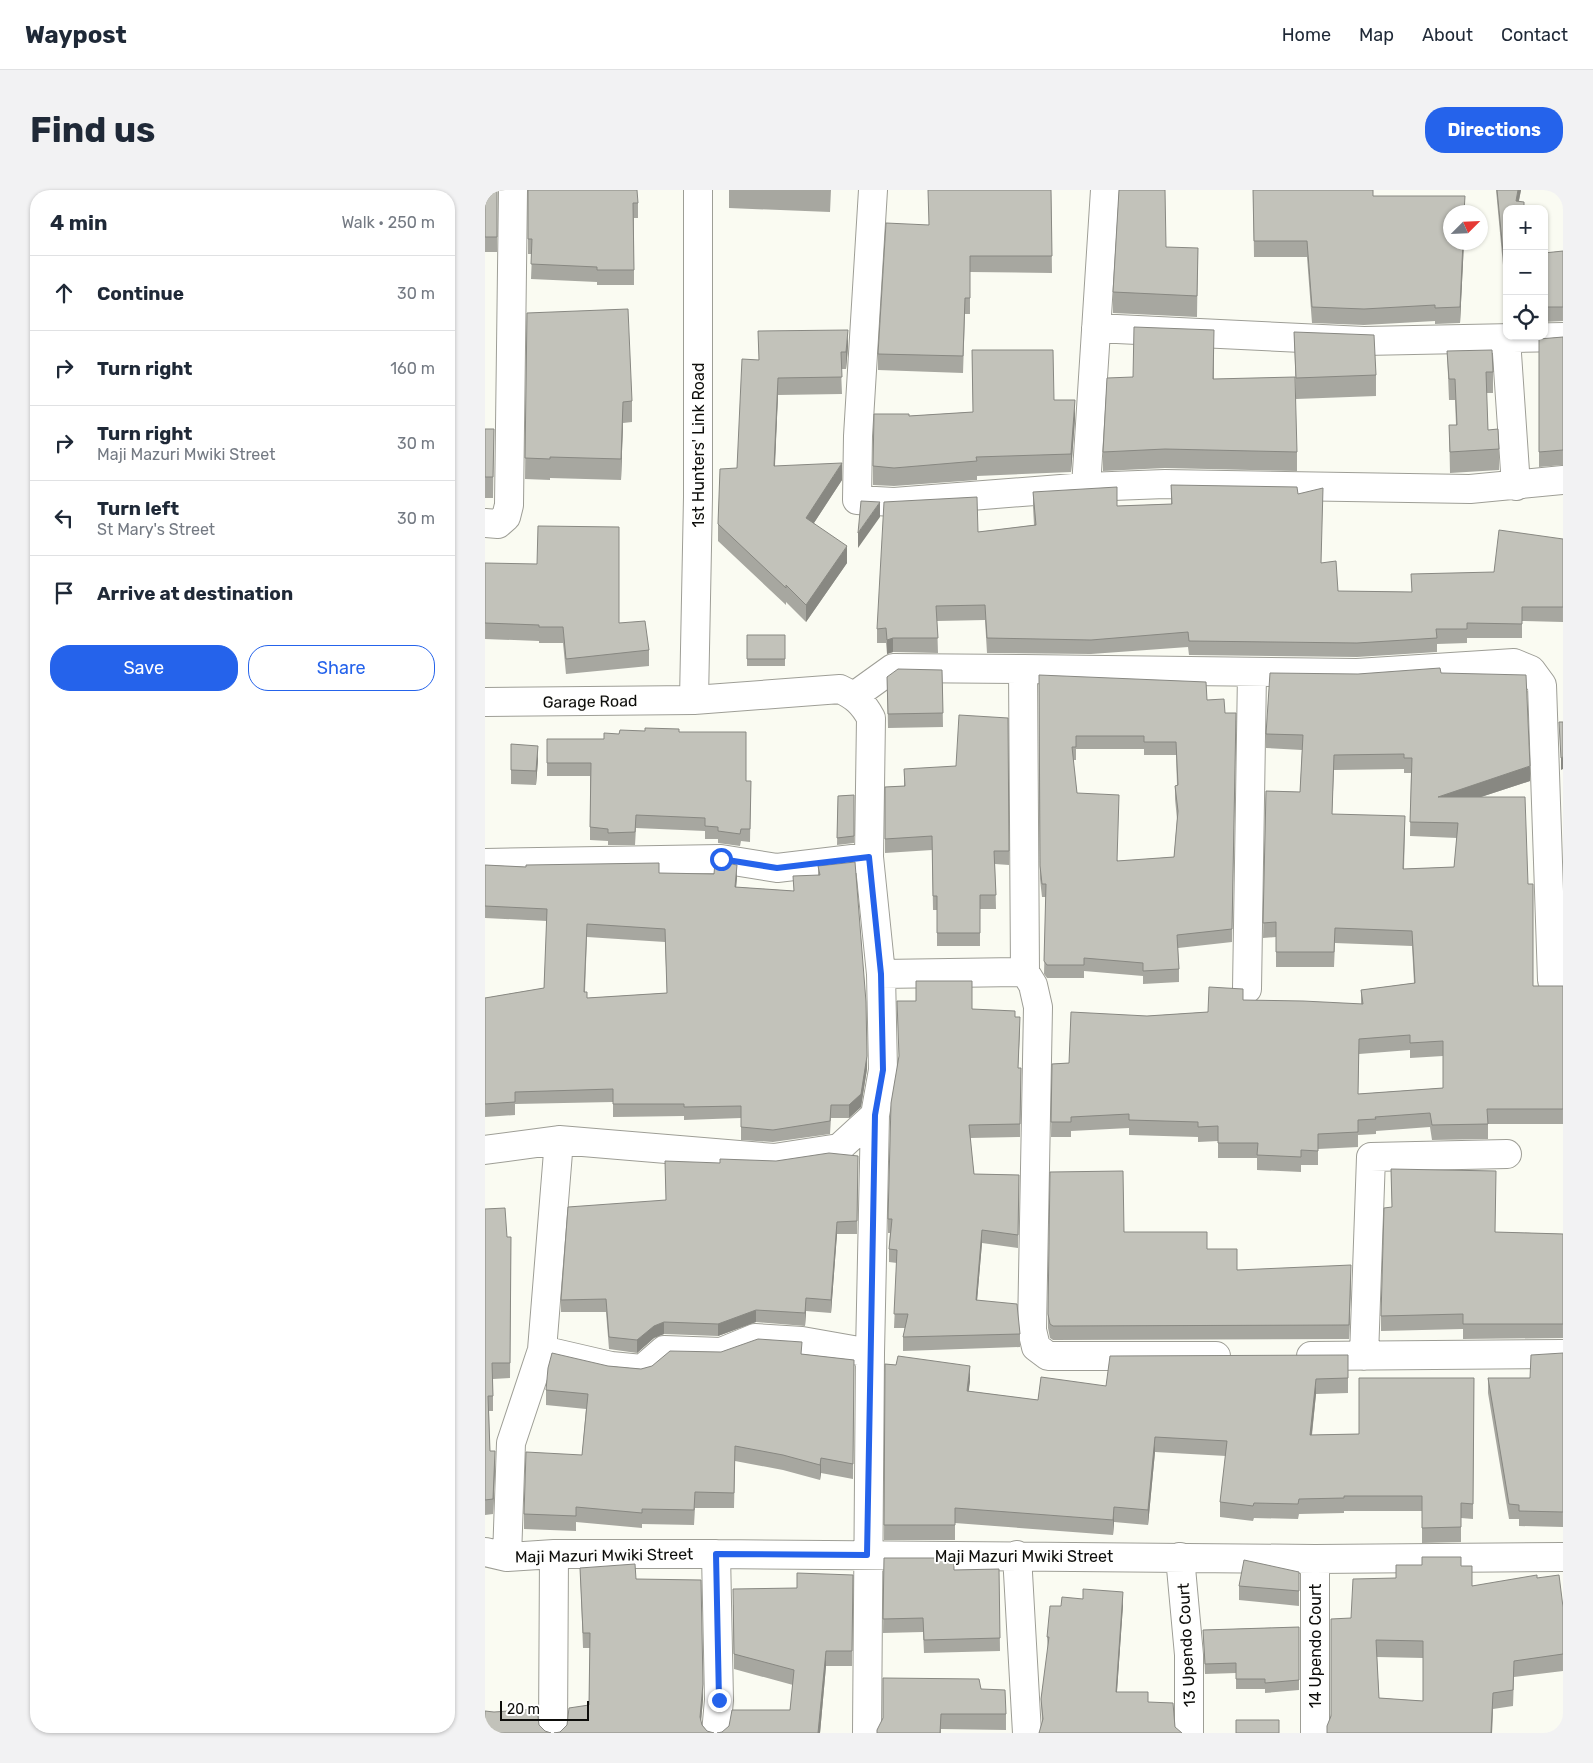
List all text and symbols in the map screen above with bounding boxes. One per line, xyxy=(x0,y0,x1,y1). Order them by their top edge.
text: Waypost xyxy=(25,21,127,49)
text: Home xyxy=(1282,24,1331,46)
text: Map xyxy=(1359,24,1394,46)
text: About xyxy=(1422,24,1473,46)
text: Contact xyxy=(1501,24,1568,46)
button: Directions xyxy=(1425,107,1563,153)
text: Find us xyxy=(30,109,155,151)
north arrow xyxy=(1443,205,1488,250)
map controls xyxy=(1503,205,1548,340)
button: + xyxy=(1503,205,1548,250)
text: 4 min xyxy=(50,210,108,235)
text: Walk · 250 m xyxy=(341,213,435,232)
button: − xyxy=(1503,250,1548,295)
icon: ahead xyxy=(50,279,78,307)
text: Continue xyxy=(97,282,184,305)
text: 30 m xyxy=(397,284,435,303)
button: locate xyxy=(1503,295,1548,340)
icon: right xyxy=(50,354,78,382)
text: Turn right xyxy=(97,357,192,380)
text: 160 m xyxy=(390,359,435,378)
street label: 1st Hunters' Link Road xyxy=(689,363,708,527)
text: Turn right xyxy=(97,422,192,445)
icon: right xyxy=(50,429,78,457)
text: 30 m xyxy=(397,434,435,453)
text: Maji Mazuri Mwiki Street xyxy=(97,445,275,464)
text: Turn left xyxy=(97,497,179,520)
icon: left xyxy=(50,504,78,532)
text: 30 m xyxy=(397,509,435,528)
text: St Mary's Street xyxy=(97,520,215,539)
icon: arrive xyxy=(50,579,78,607)
text: Arrive at destination xyxy=(97,582,293,605)
button: Save xyxy=(50,645,238,691)
button: Share xyxy=(248,645,435,691)
street label: Garage Road xyxy=(542,691,638,712)
route start xyxy=(710,848,733,871)
street label: Maji Mazuri Mwiki Street xyxy=(515,1544,693,1567)
street label: Maji Mazuri Mwiki Street xyxy=(935,1547,1113,1566)
street label: 13 Upendo Court xyxy=(1174,1582,1199,1708)
street label: 14 Upendo Court xyxy=(1306,1584,1325,1708)
route end xyxy=(708,1689,731,1712)
scale bar xyxy=(500,1698,589,1721)
text: 20 m xyxy=(507,1701,540,1718)

